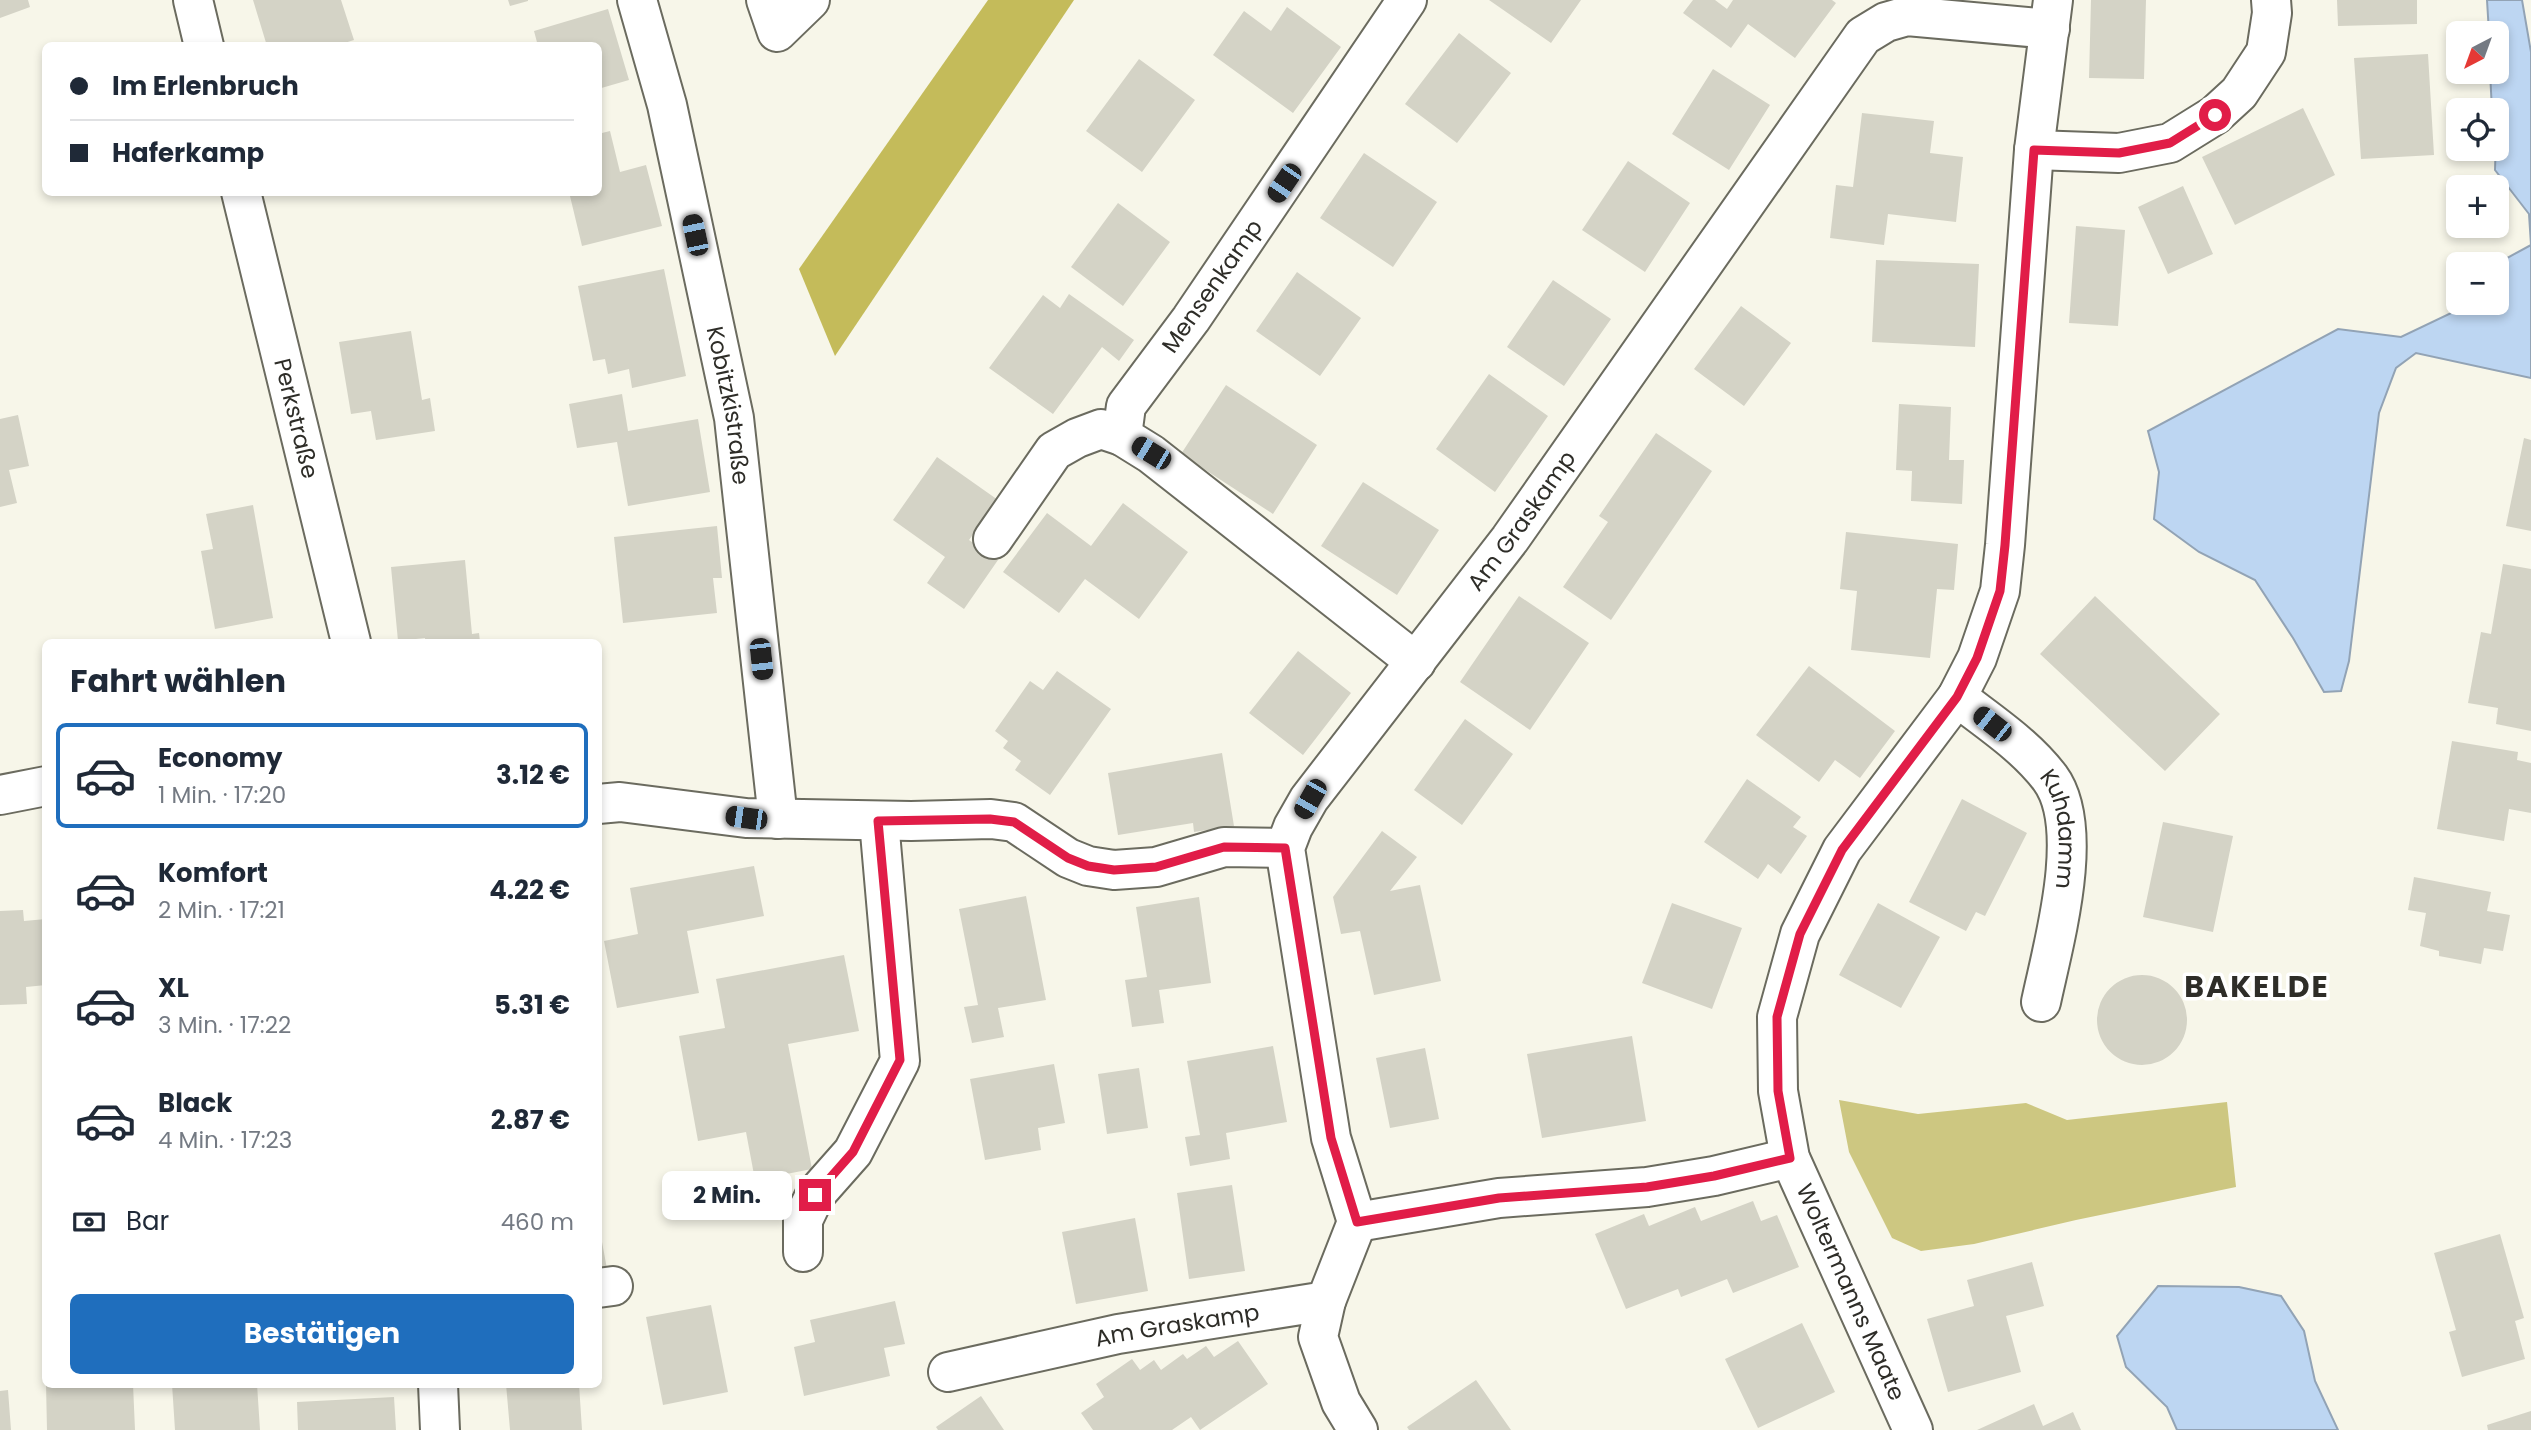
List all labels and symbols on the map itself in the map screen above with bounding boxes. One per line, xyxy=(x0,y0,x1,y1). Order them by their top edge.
north arrow xyxy=(2446,21,2510,84)
route start xyxy=(2199,99,2231,131)
car xyxy=(1264,160,1305,206)
car xyxy=(681,212,710,258)
street label: Mensenkamp xyxy=(1154,213,1270,359)
street label: Kobitzkistraße xyxy=(699,323,757,486)
street label: Perkstraße xyxy=(266,355,326,482)
car xyxy=(1128,433,1175,473)
street label: Am Graskamp xyxy=(1460,444,1583,597)
car xyxy=(749,637,774,681)
car xyxy=(1969,703,2016,745)
street label: Kuhdamm xyxy=(2033,762,2083,890)
car xyxy=(1291,776,1330,822)
car xyxy=(724,805,769,831)
district label: BAKELDE xyxy=(2184,965,2330,1008)
callout: 2 Min. xyxy=(661,1170,790,1220)
street label: Woltermanns Maate xyxy=(1789,1178,1913,1406)
route end xyxy=(799,1179,831,1211)
street label: Am Graskamp xyxy=(1092,1296,1262,1355)

